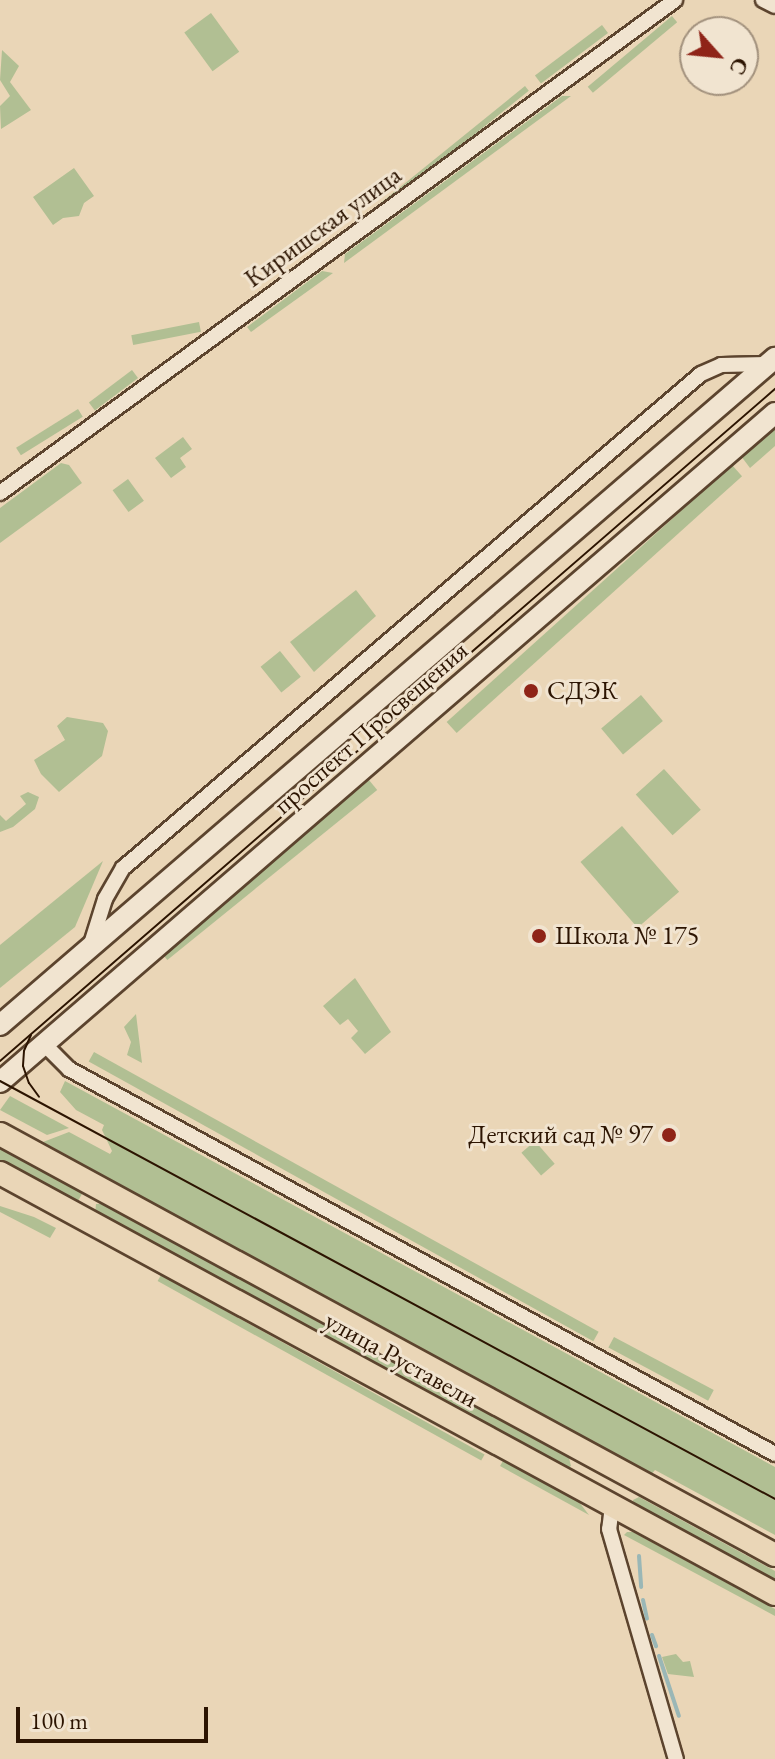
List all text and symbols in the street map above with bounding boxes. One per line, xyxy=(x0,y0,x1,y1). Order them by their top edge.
north arrow xyxy=(679,16,759,96)
text: С xyxy=(723,53,756,80)
street label: Киришская улица xyxy=(238,160,408,294)
street label: проспект Просвещения xyxy=(267,635,475,821)
place label: СДЭК xyxy=(547,675,618,707)
marker: СДЭК xyxy=(522,682,540,700)
place label: Школа № 175 xyxy=(555,920,699,952)
marker: Школа № 175 xyxy=(530,927,548,945)
place label: Детский сад № 97 xyxy=(468,1119,653,1151)
marker: Детский сад № 97 xyxy=(660,1126,678,1144)
street label: улица Руставели xyxy=(319,1305,483,1415)
scale bar xyxy=(20,1691,212,1741)
text: 100 m xyxy=(30,1705,88,1736)

